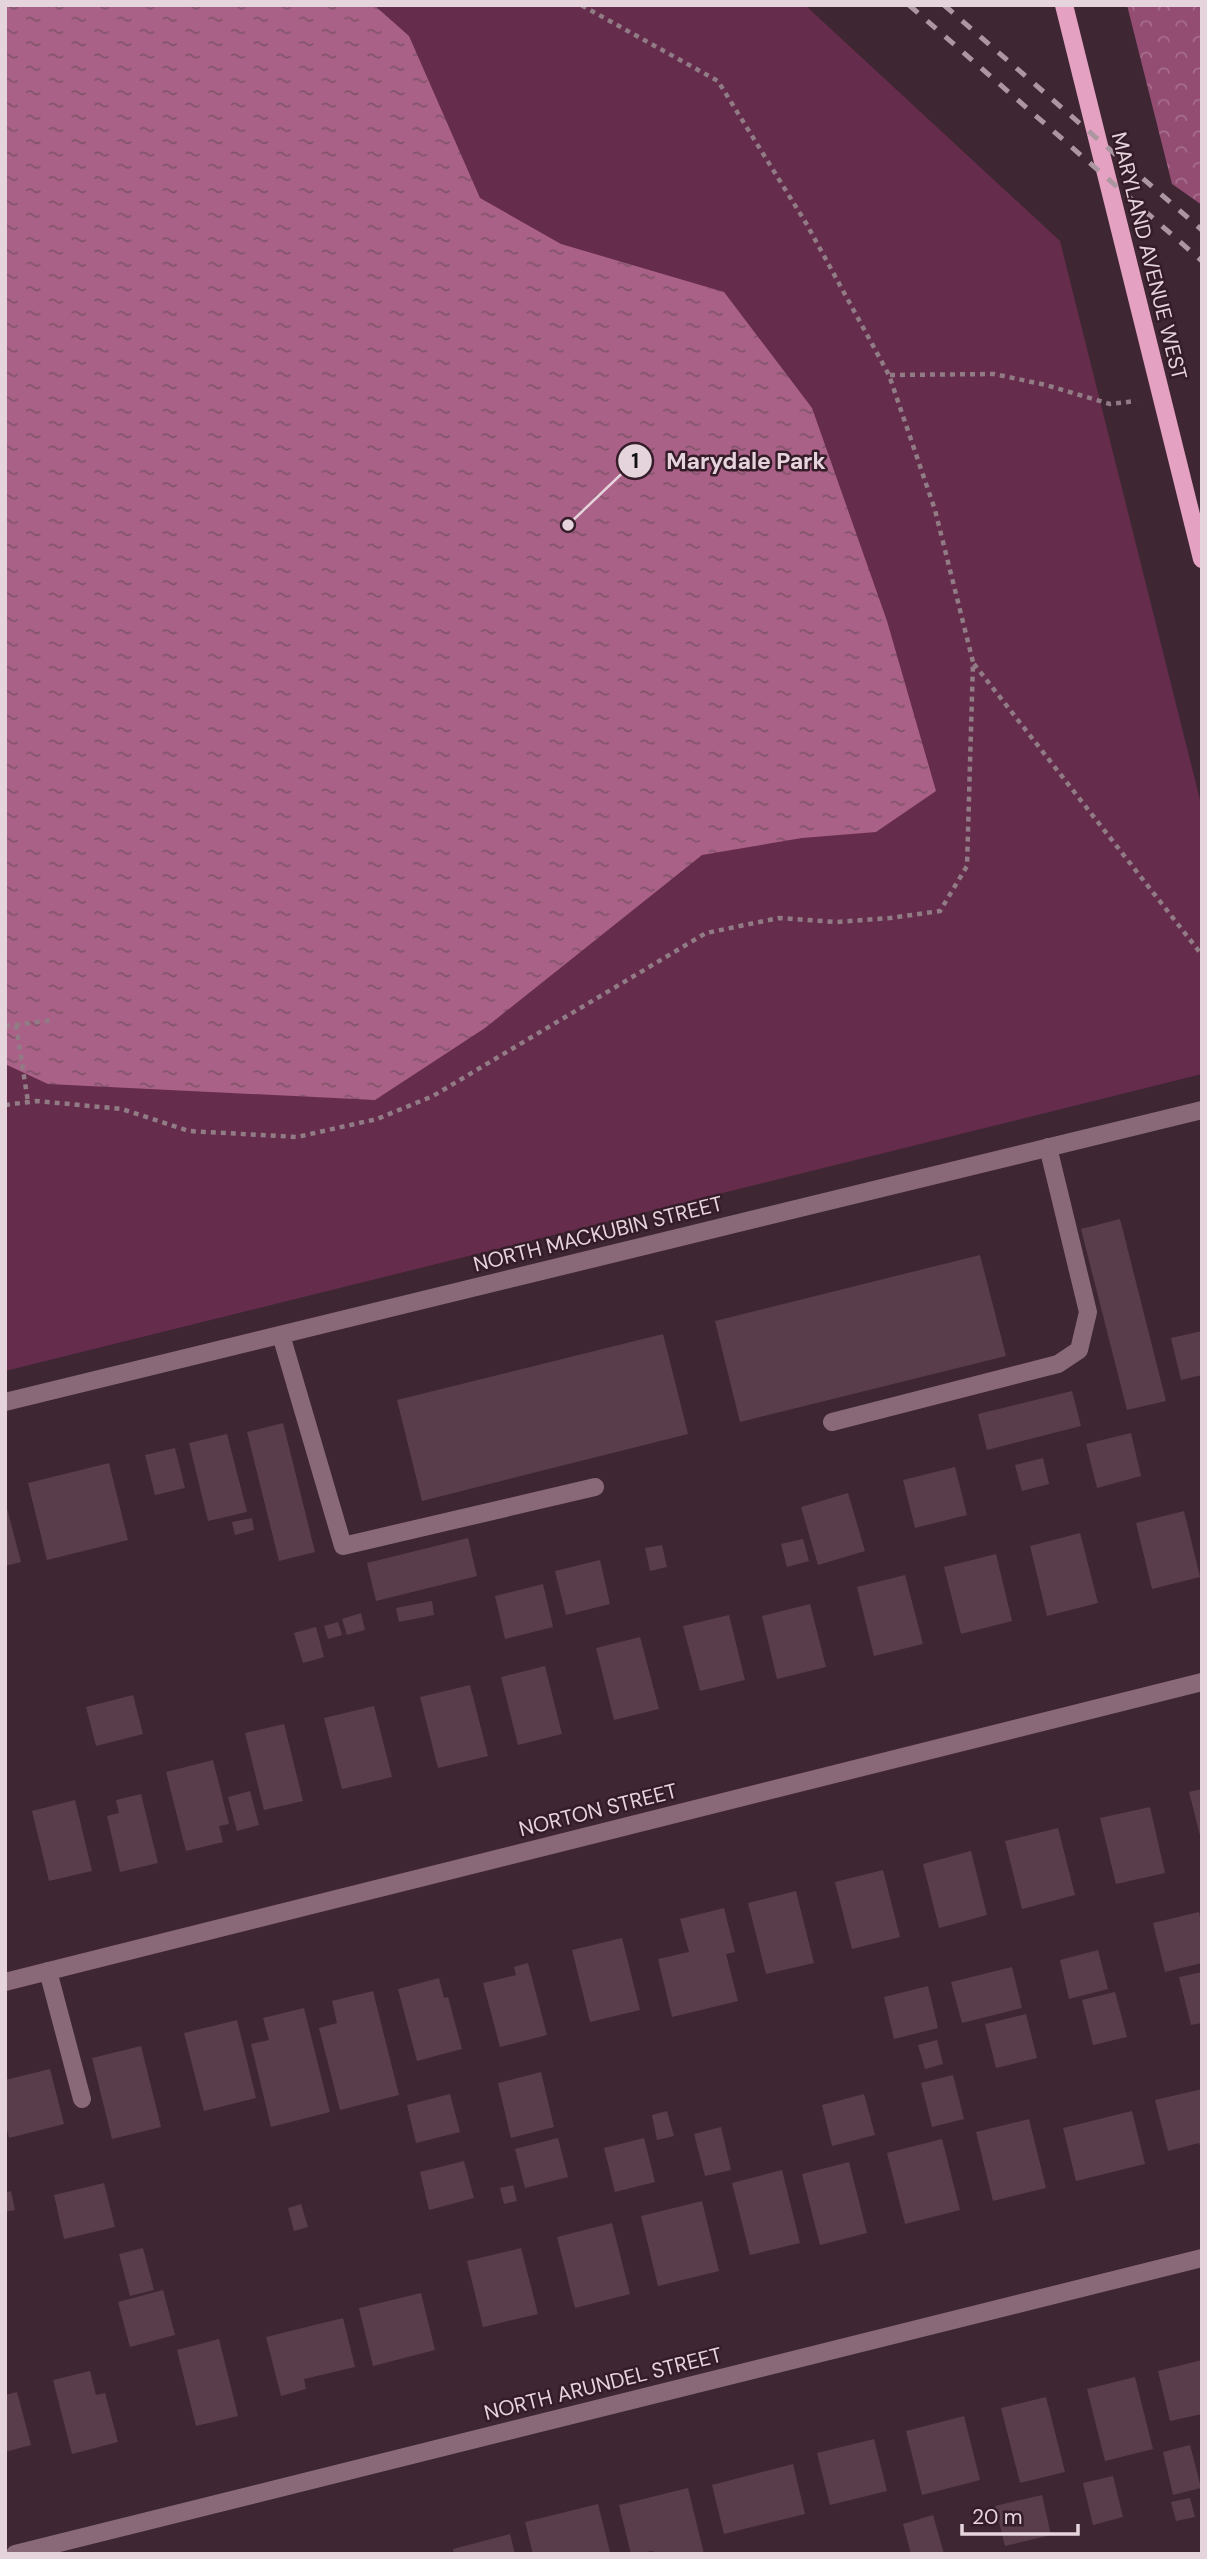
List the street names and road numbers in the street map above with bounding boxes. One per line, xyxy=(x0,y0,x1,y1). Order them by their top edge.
street label: MARYLAND AVENUE WEST xyxy=(1105,129,1193,383)
street label: NORTH MACKUBIN STREET xyxy=(470,1189,726,1279)
street label: NORTON STREET xyxy=(516,1777,680,1843)
street label: NORTH ARUNDEL STREET xyxy=(481,2341,725,2427)

